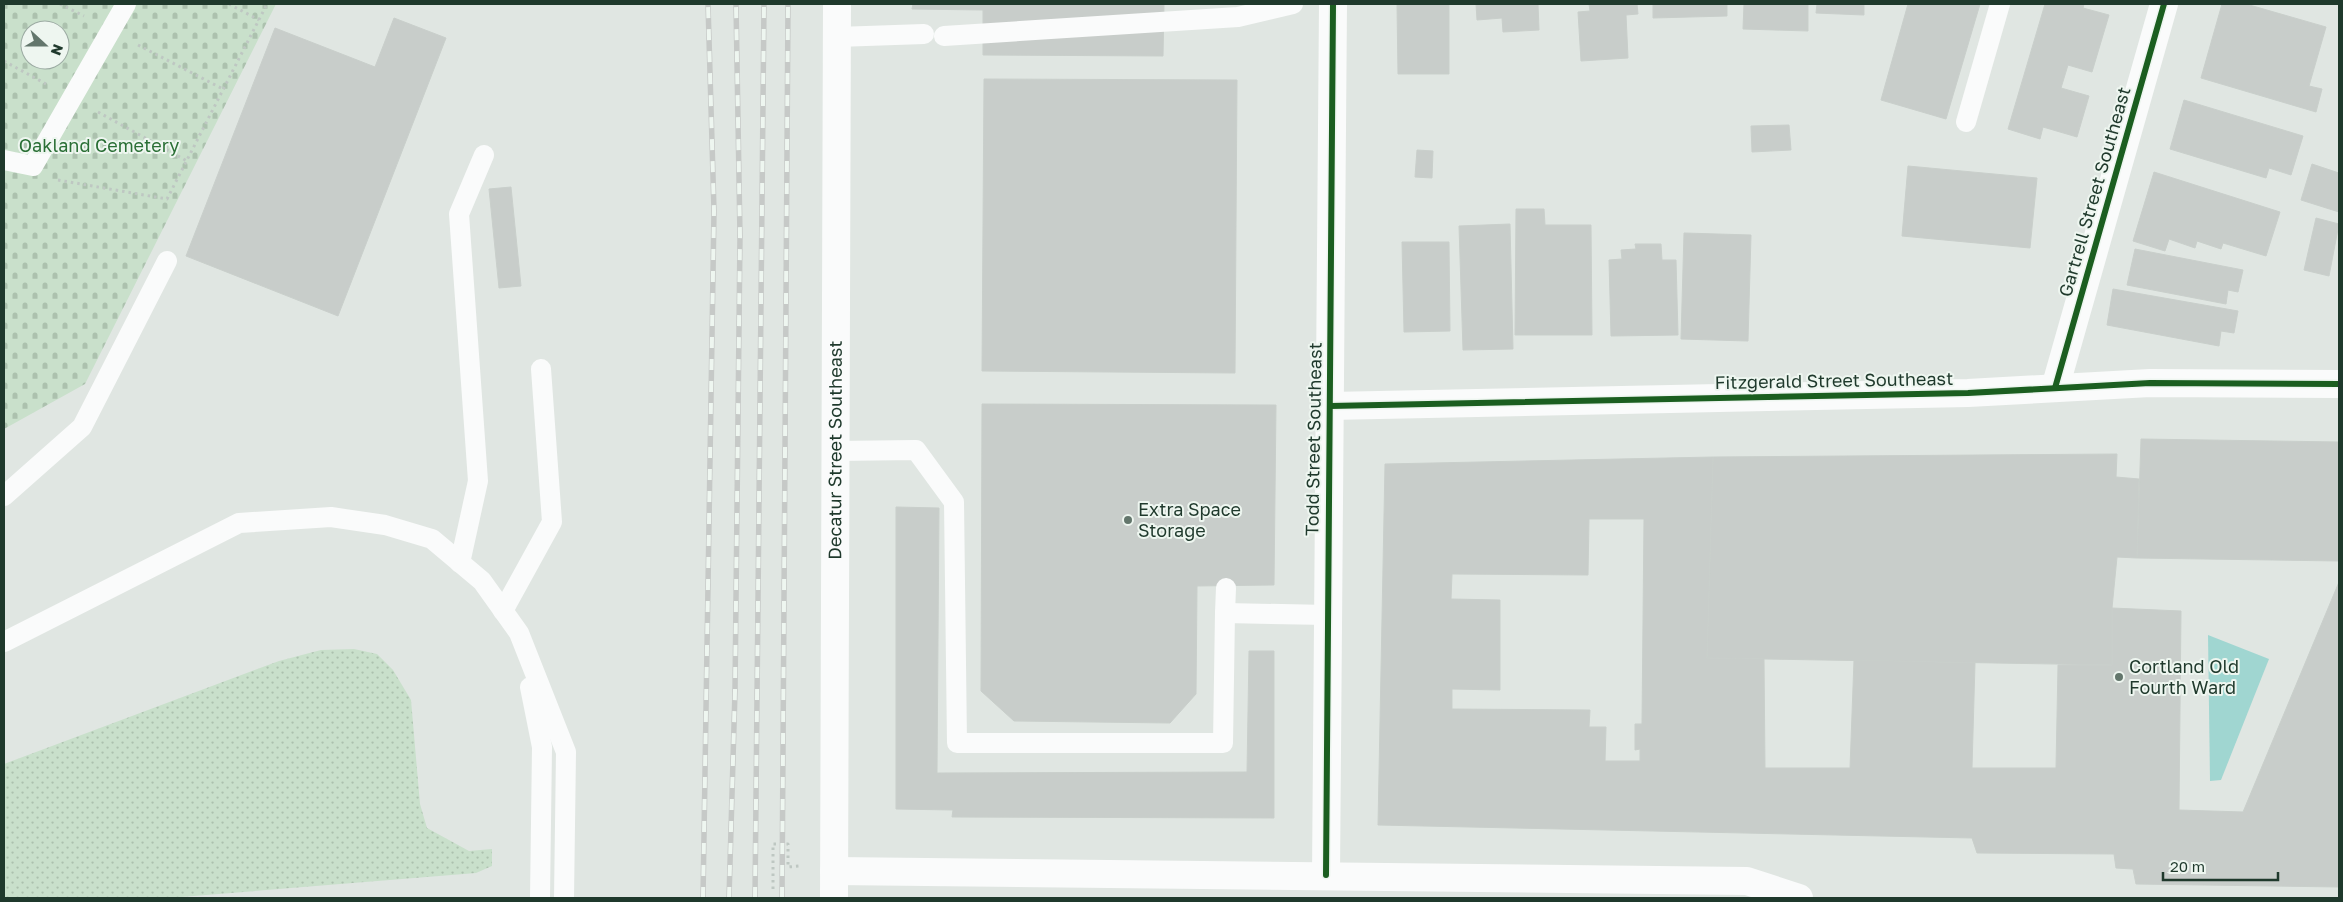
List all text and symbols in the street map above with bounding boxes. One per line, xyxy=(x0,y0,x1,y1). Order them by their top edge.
north arrow xyxy=(20,20,70,70)
text: N xyxy=(48,42,67,58)
street label: Gartrell Street Southeast xyxy=(2054,84,2135,299)
park label: Oakland Cemetery xyxy=(19,134,179,156)
street label: Decatur Street Southeast xyxy=(823,340,846,560)
street label: Todd Street Southeast xyxy=(1300,342,1326,536)
street label: Fitzgerald Street Southeast xyxy=(1715,367,1953,393)
place label: Extra Space Storage xyxy=(1138,498,1241,541)
marker: Extra Space Storage xyxy=(1122,514,1134,526)
place label: Cortland Old Fourth Ward xyxy=(2129,655,2239,698)
marker: Cortland Old Fourth Ward xyxy=(2113,671,2125,683)
scale bar xyxy=(2163,850,2278,882)
text: 20 m xyxy=(2170,857,2205,875)

